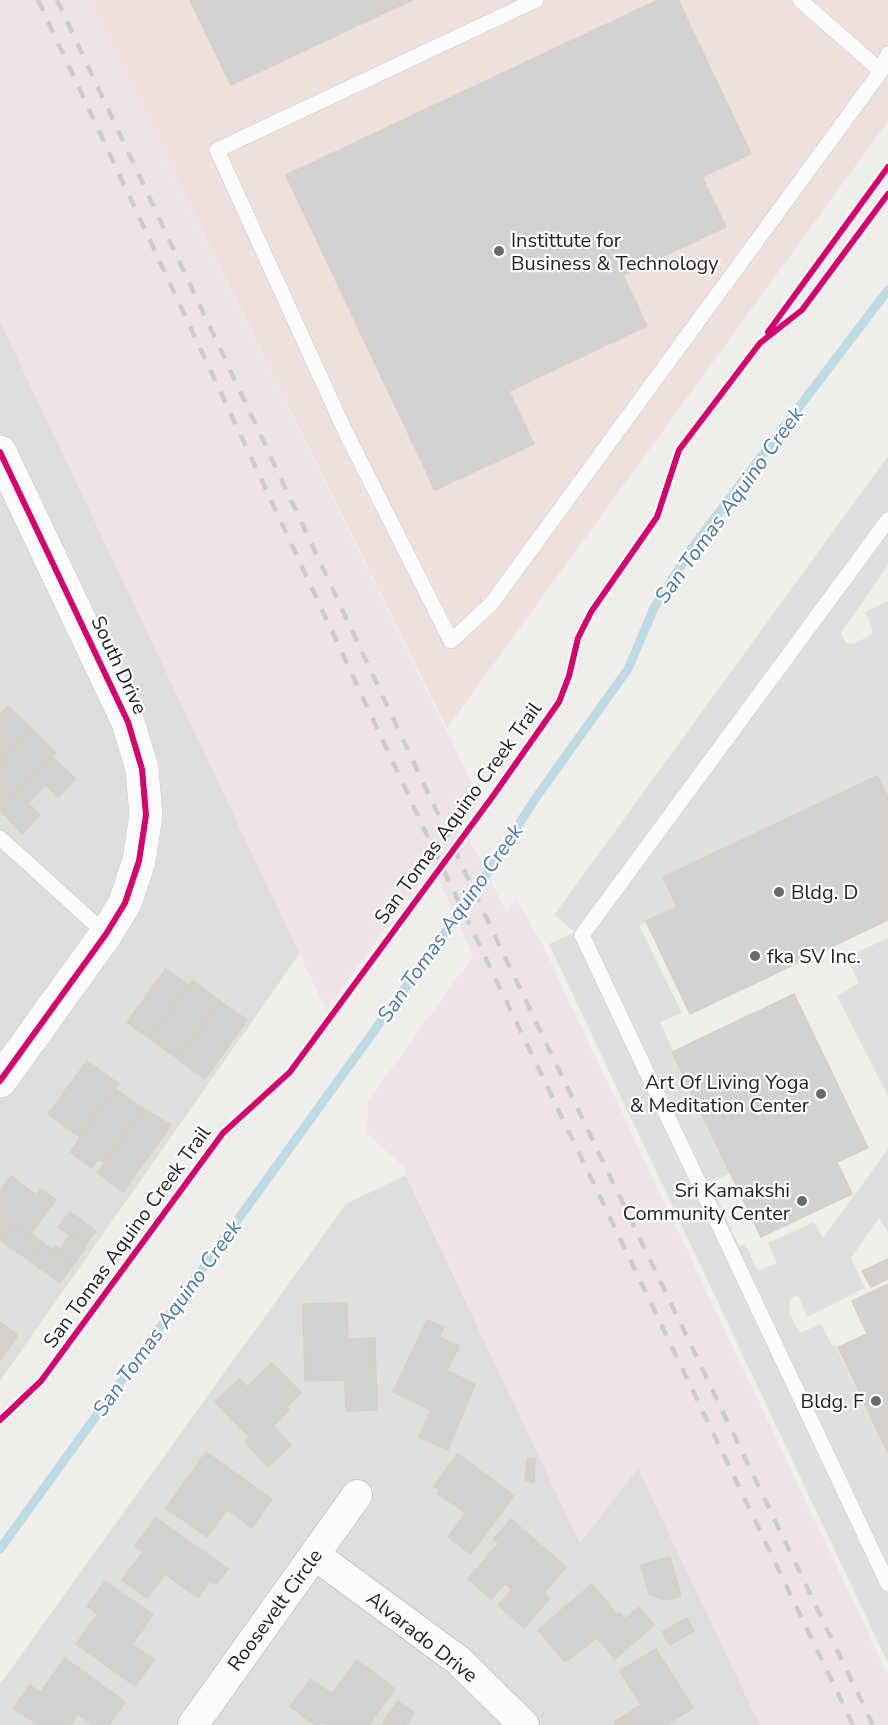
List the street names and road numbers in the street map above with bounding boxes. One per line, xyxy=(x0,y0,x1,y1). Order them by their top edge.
street label: South Drive xyxy=(84,611,154,719)
street label: San Tomas Aquino Creek Trail xyxy=(369,697,547,929)
street label: San Tomas Aquino Creek Trail xyxy=(38,1121,216,1353)
street label: Roosevelt Circle xyxy=(221,1543,329,1677)
street label: Alvarado Drive xyxy=(361,1585,483,1689)

